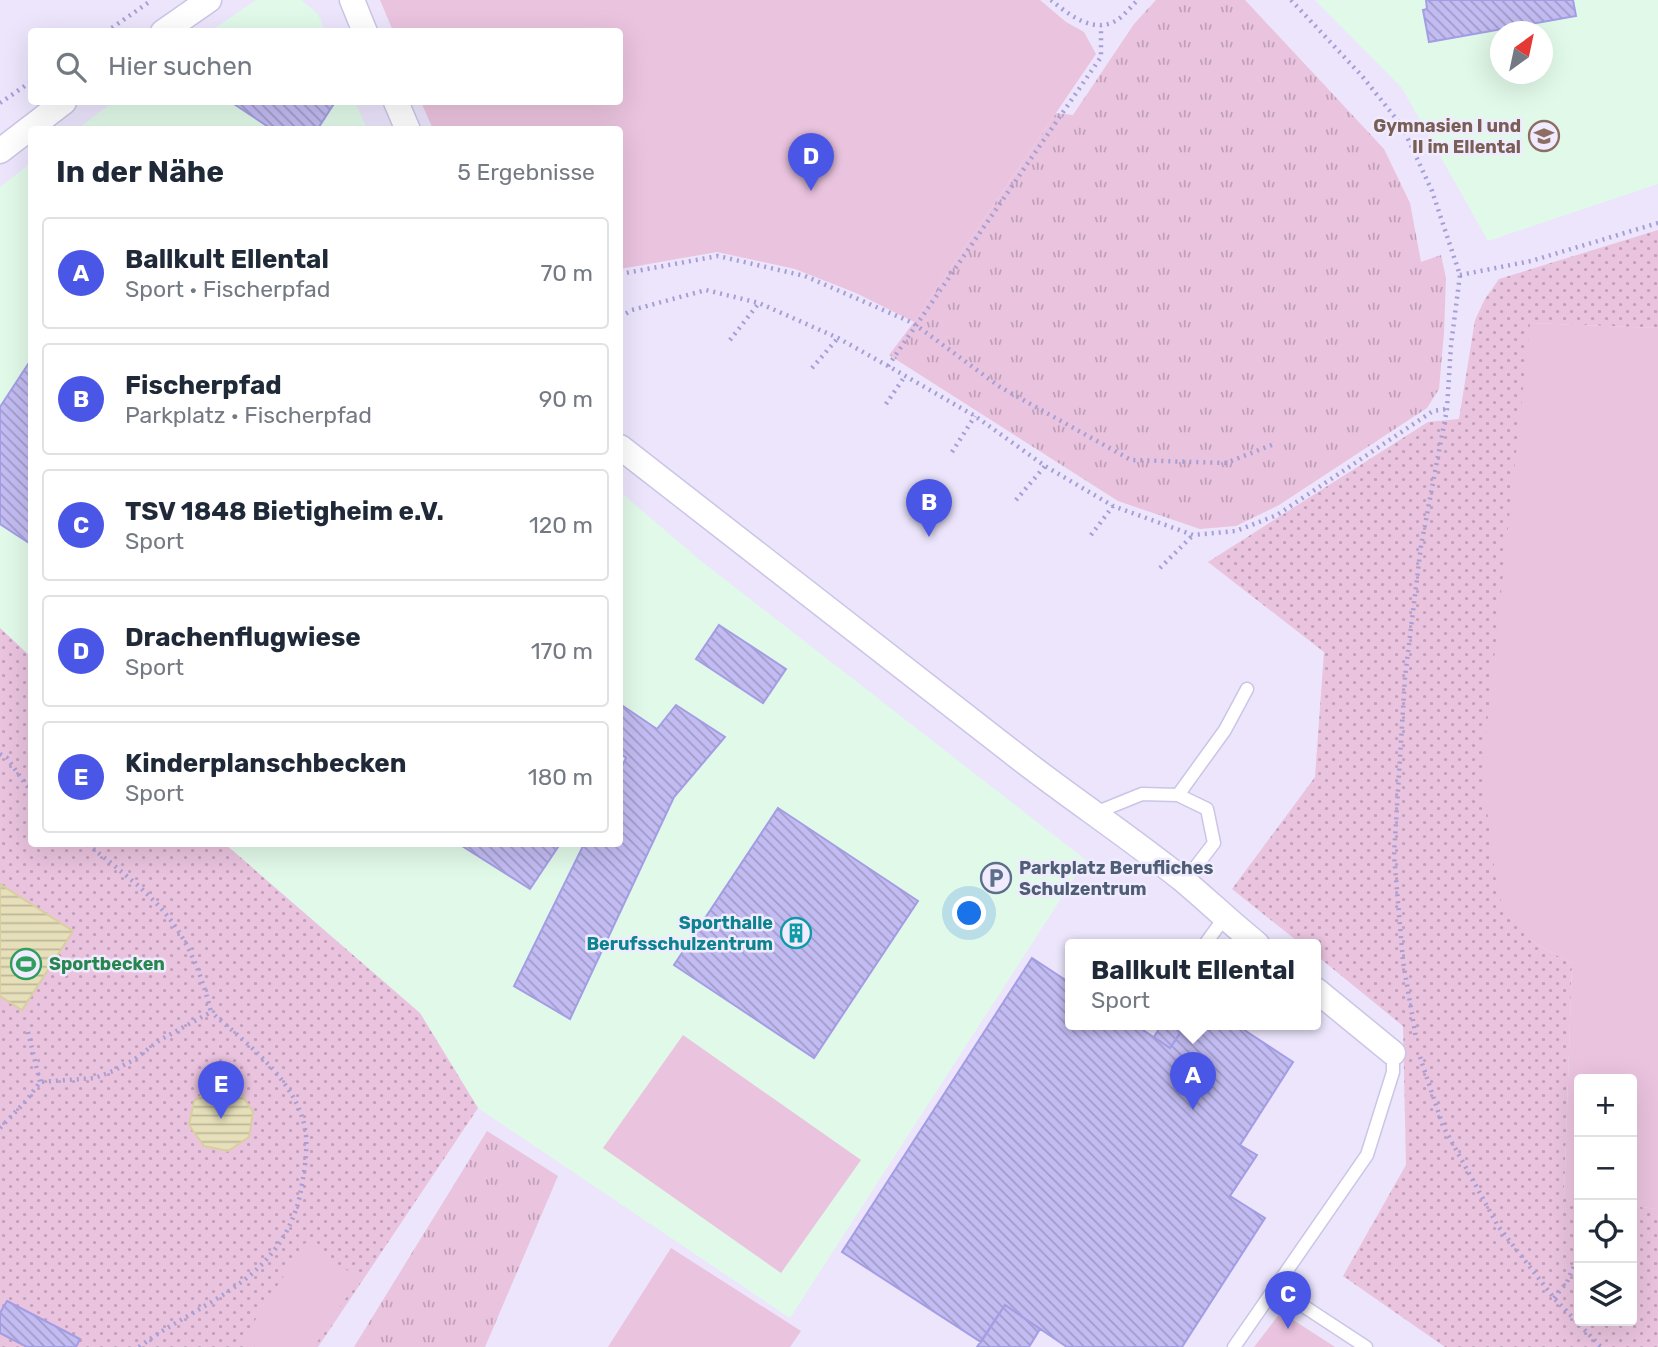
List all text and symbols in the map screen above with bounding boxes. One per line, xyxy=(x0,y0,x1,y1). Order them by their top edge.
north arrow xyxy=(1490,21,1553,84)
search box xyxy=(28,28,623,105)
icon: search xyxy=(52,48,90,86)
text: Hier suchen xyxy=(108,51,253,82)
place label: Gymnasien I und II im Ellental xyxy=(1373,115,1521,158)
school or university icon: Gymnasien I und II im Ellental xyxy=(1527,119,1561,153)
pin: D xyxy=(788,133,834,191)
text: In der Nähe xyxy=(56,154,224,190)
text: 5 Ergebnisse xyxy=(457,158,595,186)
text: Ballkult Ellental xyxy=(125,244,329,275)
text: A xyxy=(73,259,89,287)
text: 70 m xyxy=(541,259,593,287)
text: Sport · Fischerpfad xyxy=(125,275,331,303)
text: Fischerpfad xyxy=(125,370,282,401)
text: B xyxy=(73,385,89,413)
text: 90 m xyxy=(539,385,593,413)
text: Parkplatz · Fischerpfad xyxy=(125,401,372,429)
pin: B xyxy=(906,479,952,537)
text: TSV 1848 Bietigheim e.V. xyxy=(125,496,444,527)
text: C xyxy=(73,511,89,539)
text: 120 m xyxy=(529,511,593,539)
text: Sport xyxy=(125,527,184,555)
text: Drachenflugwiese xyxy=(125,622,361,653)
text: D xyxy=(73,637,89,665)
text: 170 m xyxy=(531,637,593,665)
text: Sport xyxy=(125,653,184,681)
text: Kinderplanschbecken xyxy=(125,748,407,779)
text: E xyxy=(74,763,88,791)
text: 180 m xyxy=(528,763,593,791)
text: Sport xyxy=(125,779,184,807)
place label: Parkplatz Berufliches Schulzentrum xyxy=(1019,857,1213,900)
parking icon: Parkplatz Berufliches Schulzentrum xyxy=(979,861,1013,895)
your location xyxy=(952,896,986,930)
place label: Sporthalle Berufsschulzentrum xyxy=(586,912,773,955)
building icon: Sporthalle Berufsschulzentrum xyxy=(779,916,813,950)
popup xyxy=(1065,939,1321,1030)
sports icon: Sportbecken xyxy=(9,947,43,981)
place label: Sportbecken xyxy=(49,953,165,975)
text: Ballkult Ellental xyxy=(1091,955,1295,986)
text: Sport xyxy=(1091,986,1150,1014)
pin: A xyxy=(1170,1052,1216,1110)
pin: E xyxy=(198,1061,244,1119)
map controls xyxy=(1574,1074,1637,1326)
button: + xyxy=(1574,1074,1637,1137)
button: − xyxy=(1574,1137,1637,1200)
button: locate xyxy=(1574,1200,1637,1263)
button: layers xyxy=(1574,1263,1637,1326)
pin: C xyxy=(1265,1271,1311,1329)

